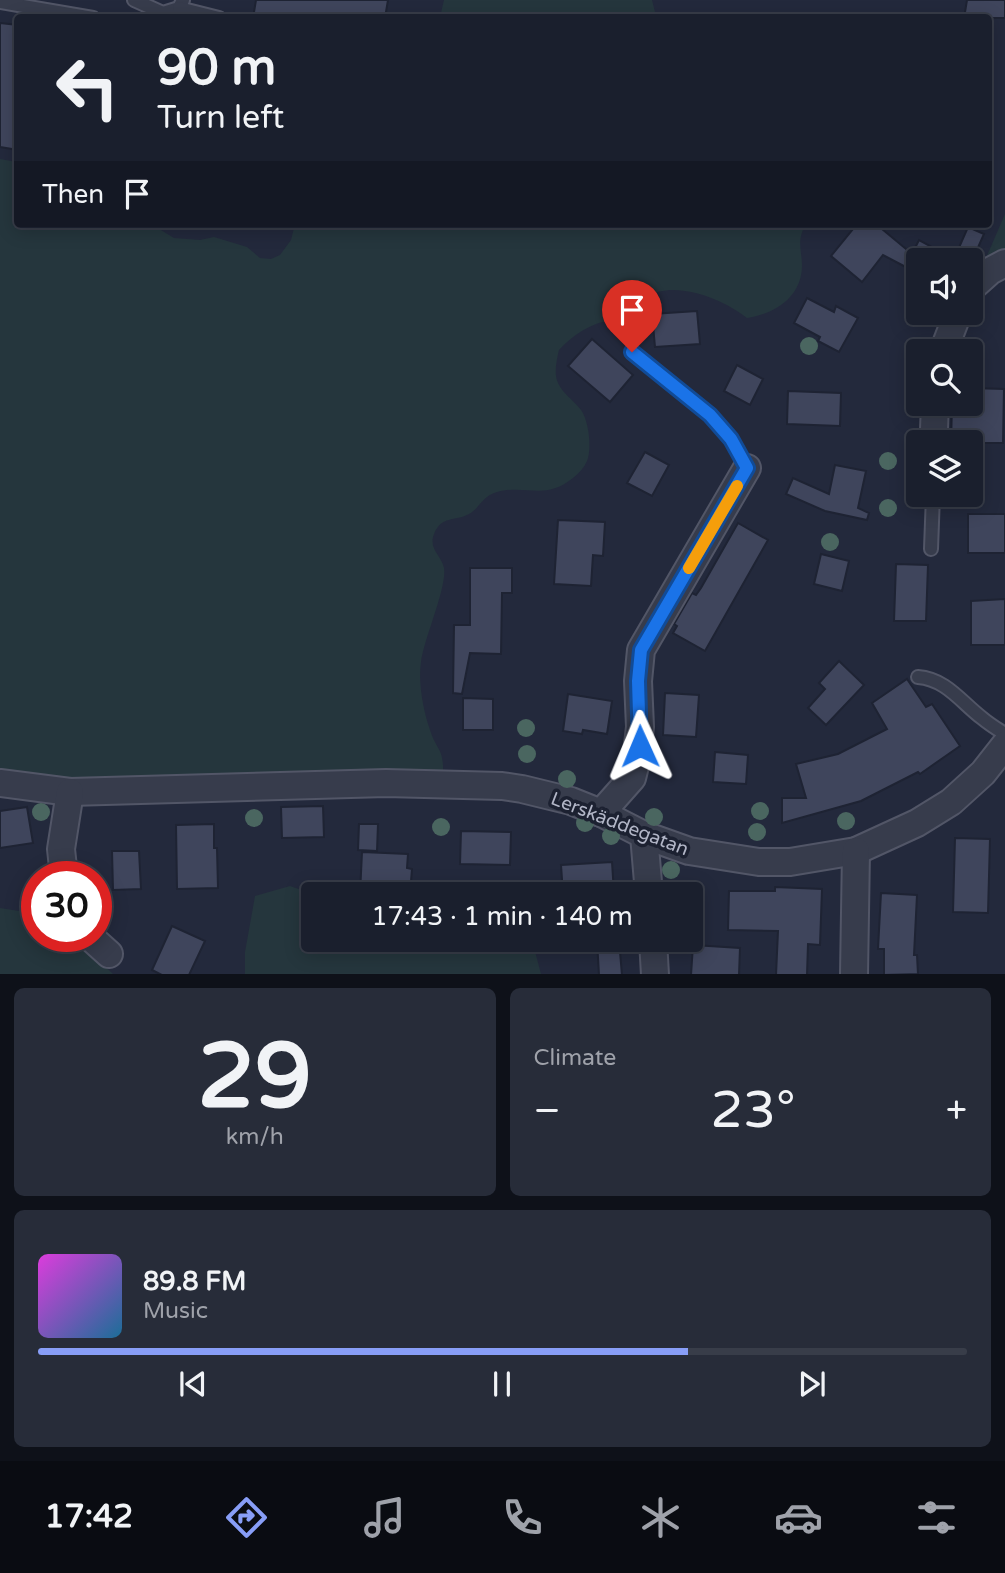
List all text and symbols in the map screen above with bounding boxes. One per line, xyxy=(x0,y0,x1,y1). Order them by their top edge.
text: 90 m xyxy=(157,39,276,98)
icon: left xyxy=(42,42,133,133)
text: Turn left xyxy=(157,99,284,137)
icon: arrive xyxy=(118,175,156,213)
text: Then xyxy=(42,179,104,210)
map controls xyxy=(906,248,983,507)
button: sound xyxy=(906,248,983,325)
pin xyxy=(602,280,662,352)
icon: arrive xyxy=(613,291,651,329)
button: search xyxy=(906,339,983,416)
button: layers xyxy=(906,430,983,507)
position arrow xyxy=(603,709,677,783)
street label: Lerskäddegatan xyxy=(548,788,692,860)
speed limit sign: 30 xyxy=(21,861,112,952)
text: 17:43 · 1 min · 140 m xyxy=(371,901,633,932)
text: 29 xyxy=(198,1022,312,1132)
text: Climate xyxy=(534,1044,616,1072)
text: 23° xyxy=(711,1079,796,1142)
text: − xyxy=(534,1088,561,1134)
text: + xyxy=(946,1088,967,1134)
text: km/h xyxy=(226,1123,284,1151)
text: 89.8 FM xyxy=(143,1266,246,1297)
text: Music xyxy=(143,1297,208,1325)
icon: previous xyxy=(174,1365,212,1403)
icon: pause xyxy=(483,1365,521,1403)
icon: next xyxy=(793,1365,831,1403)
icon: directions xyxy=(222,1493,271,1542)
icon: music xyxy=(360,1493,409,1542)
icon: phone xyxy=(498,1493,547,1542)
icon: climate xyxy=(636,1493,685,1542)
icon: car xyxy=(774,1493,823,1542)
icon: filters xyxy=(912,1493,961,1542)
text: 17:42 xyxy=(44,1498,133,1536)

